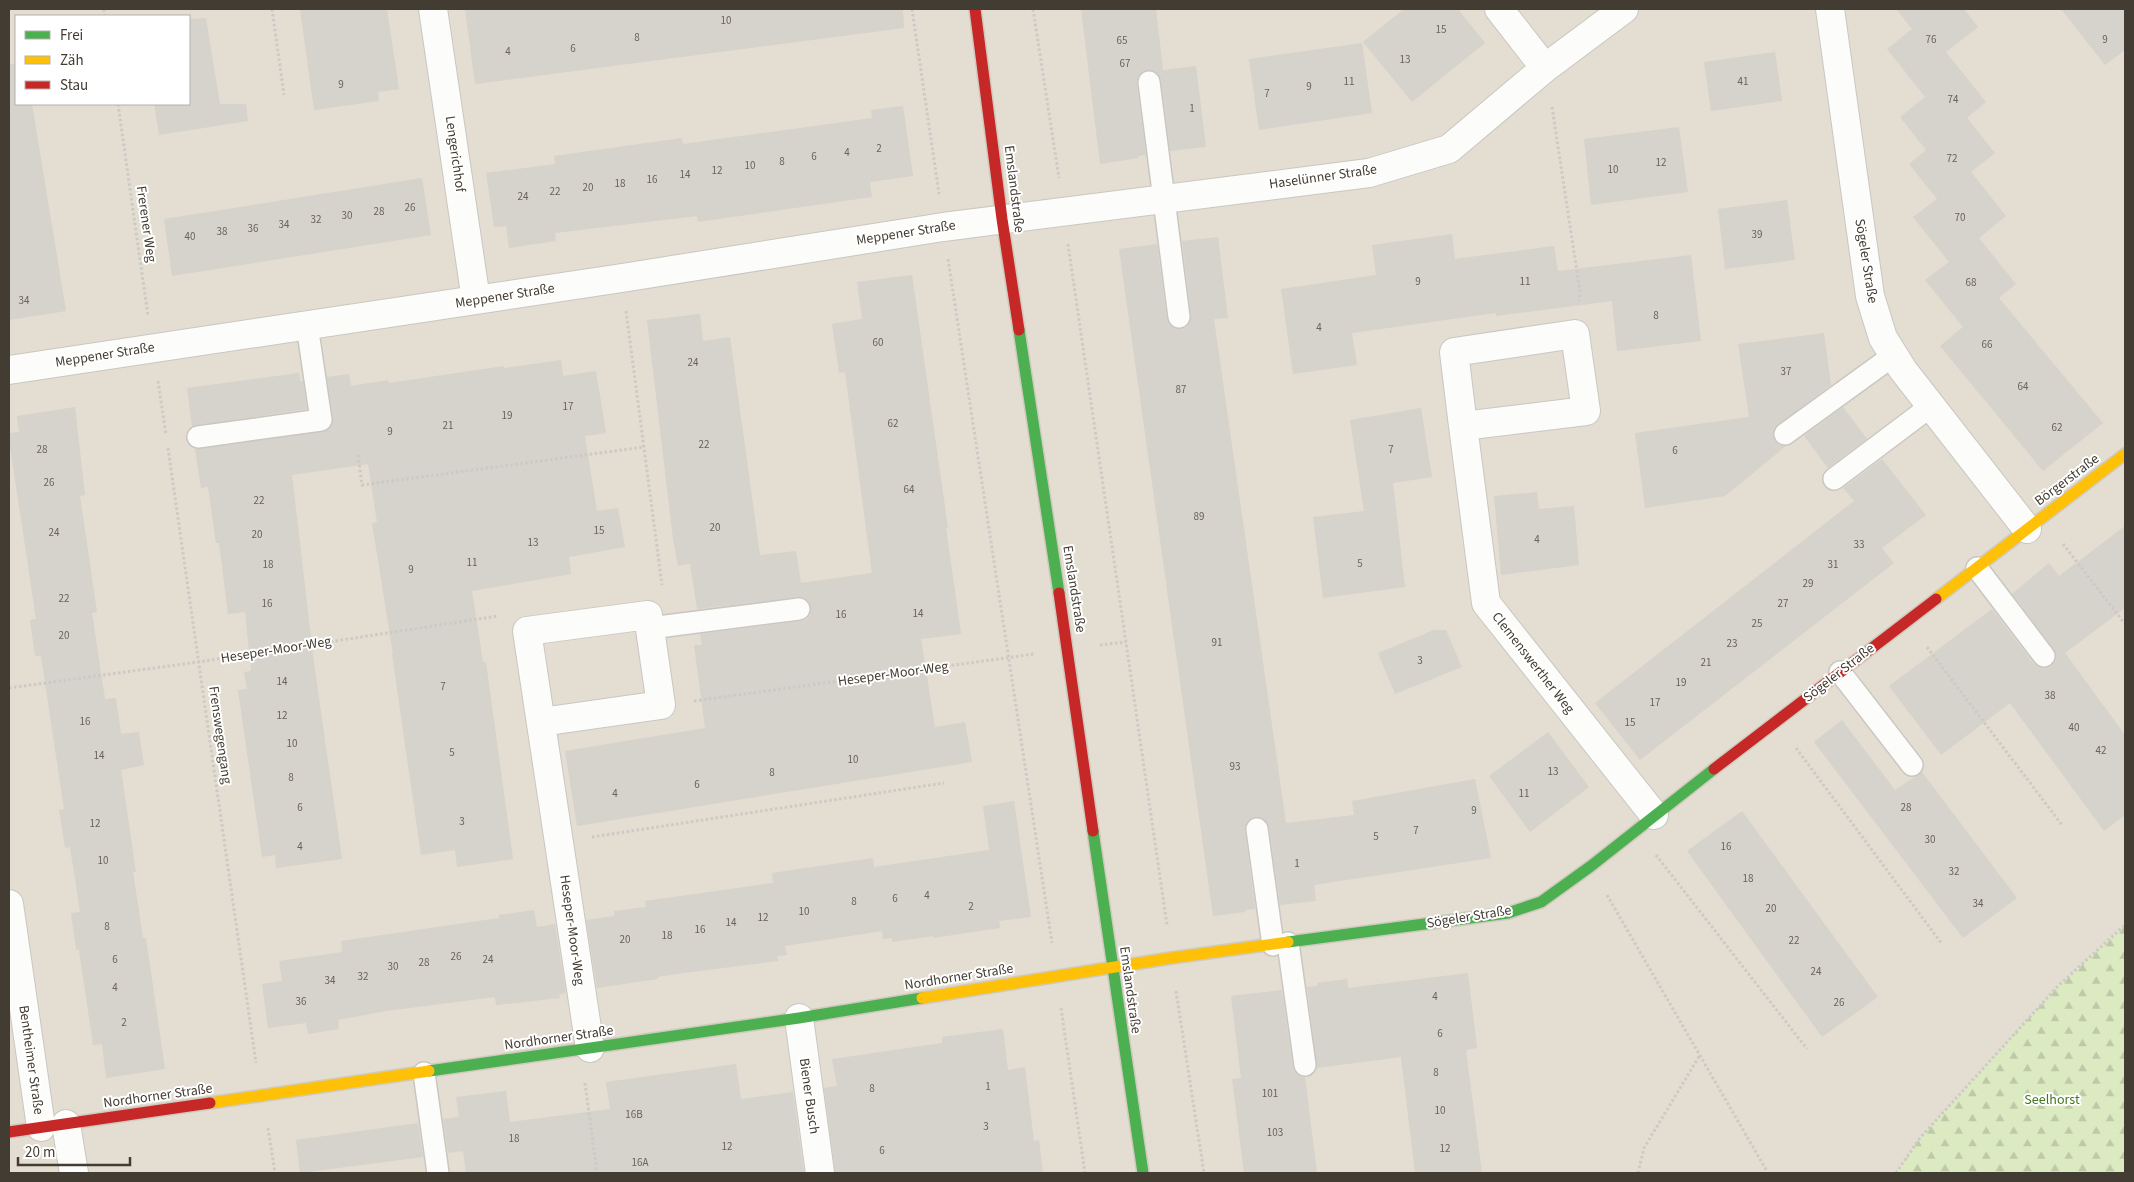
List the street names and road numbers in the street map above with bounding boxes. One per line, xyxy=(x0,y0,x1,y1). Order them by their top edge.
street label: Lengerichhof xyxy=(440,115,470,194)
street label: Emslandstraße xyxy=(999,144,1029,234)
street label: Haselünner Straße xyxy=(1268,160,1378,194)
street label: Frerener Weg xyxy=(131,184,161,264)
street label: Meppener Straße xyxy=(855,215,957,251)
street label: Sögeler Straße xyxy=(1849,217,1883,305)
street label: Meppener Straße xyxy=(454,278,556,314)
street label: Meppener Straße xyxy=(54,337,156,373)
street label: Börgerstraße xyxy=(2031,449,2103,511)
street label: Emslandstraße xyxy=(1057,544,1091,634)
street label: Clemenswerther Weg xyxy=(1487,608,1579,718)
street label: Heseper-Moor-Weg xyxy=(219,631,333,669)
street label: Sögeler Straße xyxy=(1799,639,1879,707)
street label: Heseper-Moor-Weg xyxy=(836,656,950,692)
street label: Frenswegengang xyxy=(203,685,237,785)
street label: Heseper-Moor-Weg xyxy=(554,873,590,987)
street label: Sögeler Straße xyxy=(1425,900,1513,934)
street label: Emslandstraße xyxy=(1114,945,1146,1035)
street label: Nordhorner Straße xyxy=(903,959,1015,995)
street label: Bentheimer Straße xyxy=(13,1004,49,1116)
street label: Nordhorner Straße xyxy=(503,1020,615,1056)
street label: Biener Busch xyxy=(794,1057,824,1135)
street label: Nordhorner Straße xyxy=(102,1078,214,1114)

